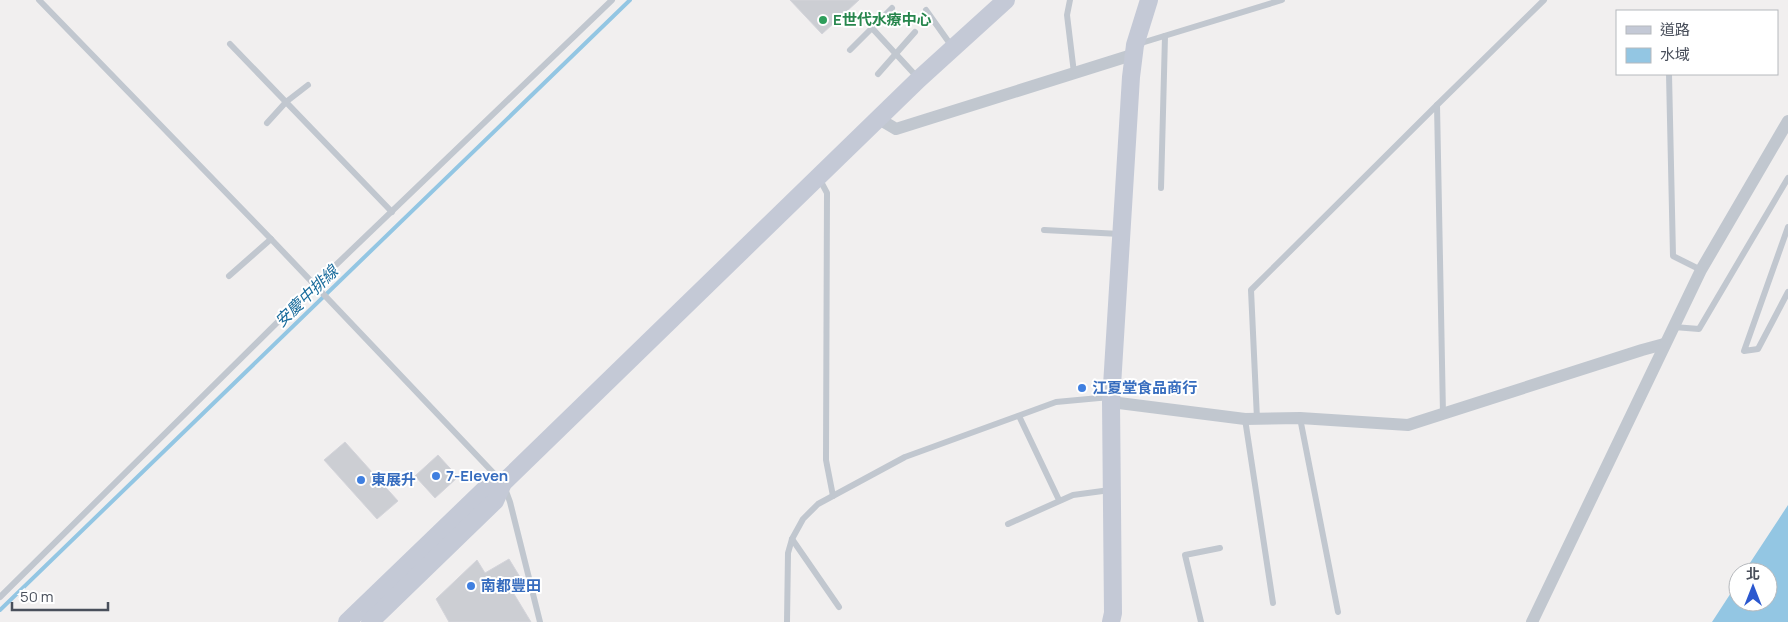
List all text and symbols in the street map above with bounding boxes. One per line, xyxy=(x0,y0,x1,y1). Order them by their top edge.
place label: E世代水療中心 xyxy=(833,9,932,30)
legend xyxy=(1616,10,1778,75)
marker: E世代水療中心 xyxy=(817,14,829,26)
text: 道路 xyxy=(1660,19,1690,40)
text: 水域 xyxy=(1660,44,1690,65)
water label: 安慶中排線 xyxy=(270,259,344,332)
place label: 江夏堂食品商行 xyxy=(1092,377,1197,398)
marker: 江夏堂食品商行 xyxy=(1076,382,1088,394)
place label: 7-Eleven xyxy=(446,465,508,486)
place label: 東展升 xyxy=(371,469,416,490)
marker: 7-Eleven xyxy=(430,470,442,482)
marker: 東展升 xyxy=(355,474,367,486)
north arrow xyxy=(1728,562,1778,612)
text: 北 xyxy=(1746,564,1760,583)
place label: 南都豐田 xyxy=(481,575,541,596)
scale bar xyxy=(12,580,109,612)
marker: 南都豐田 xyxy=(465,580,477,592)
text: 50 m xyxy=(20,586,54,607)

